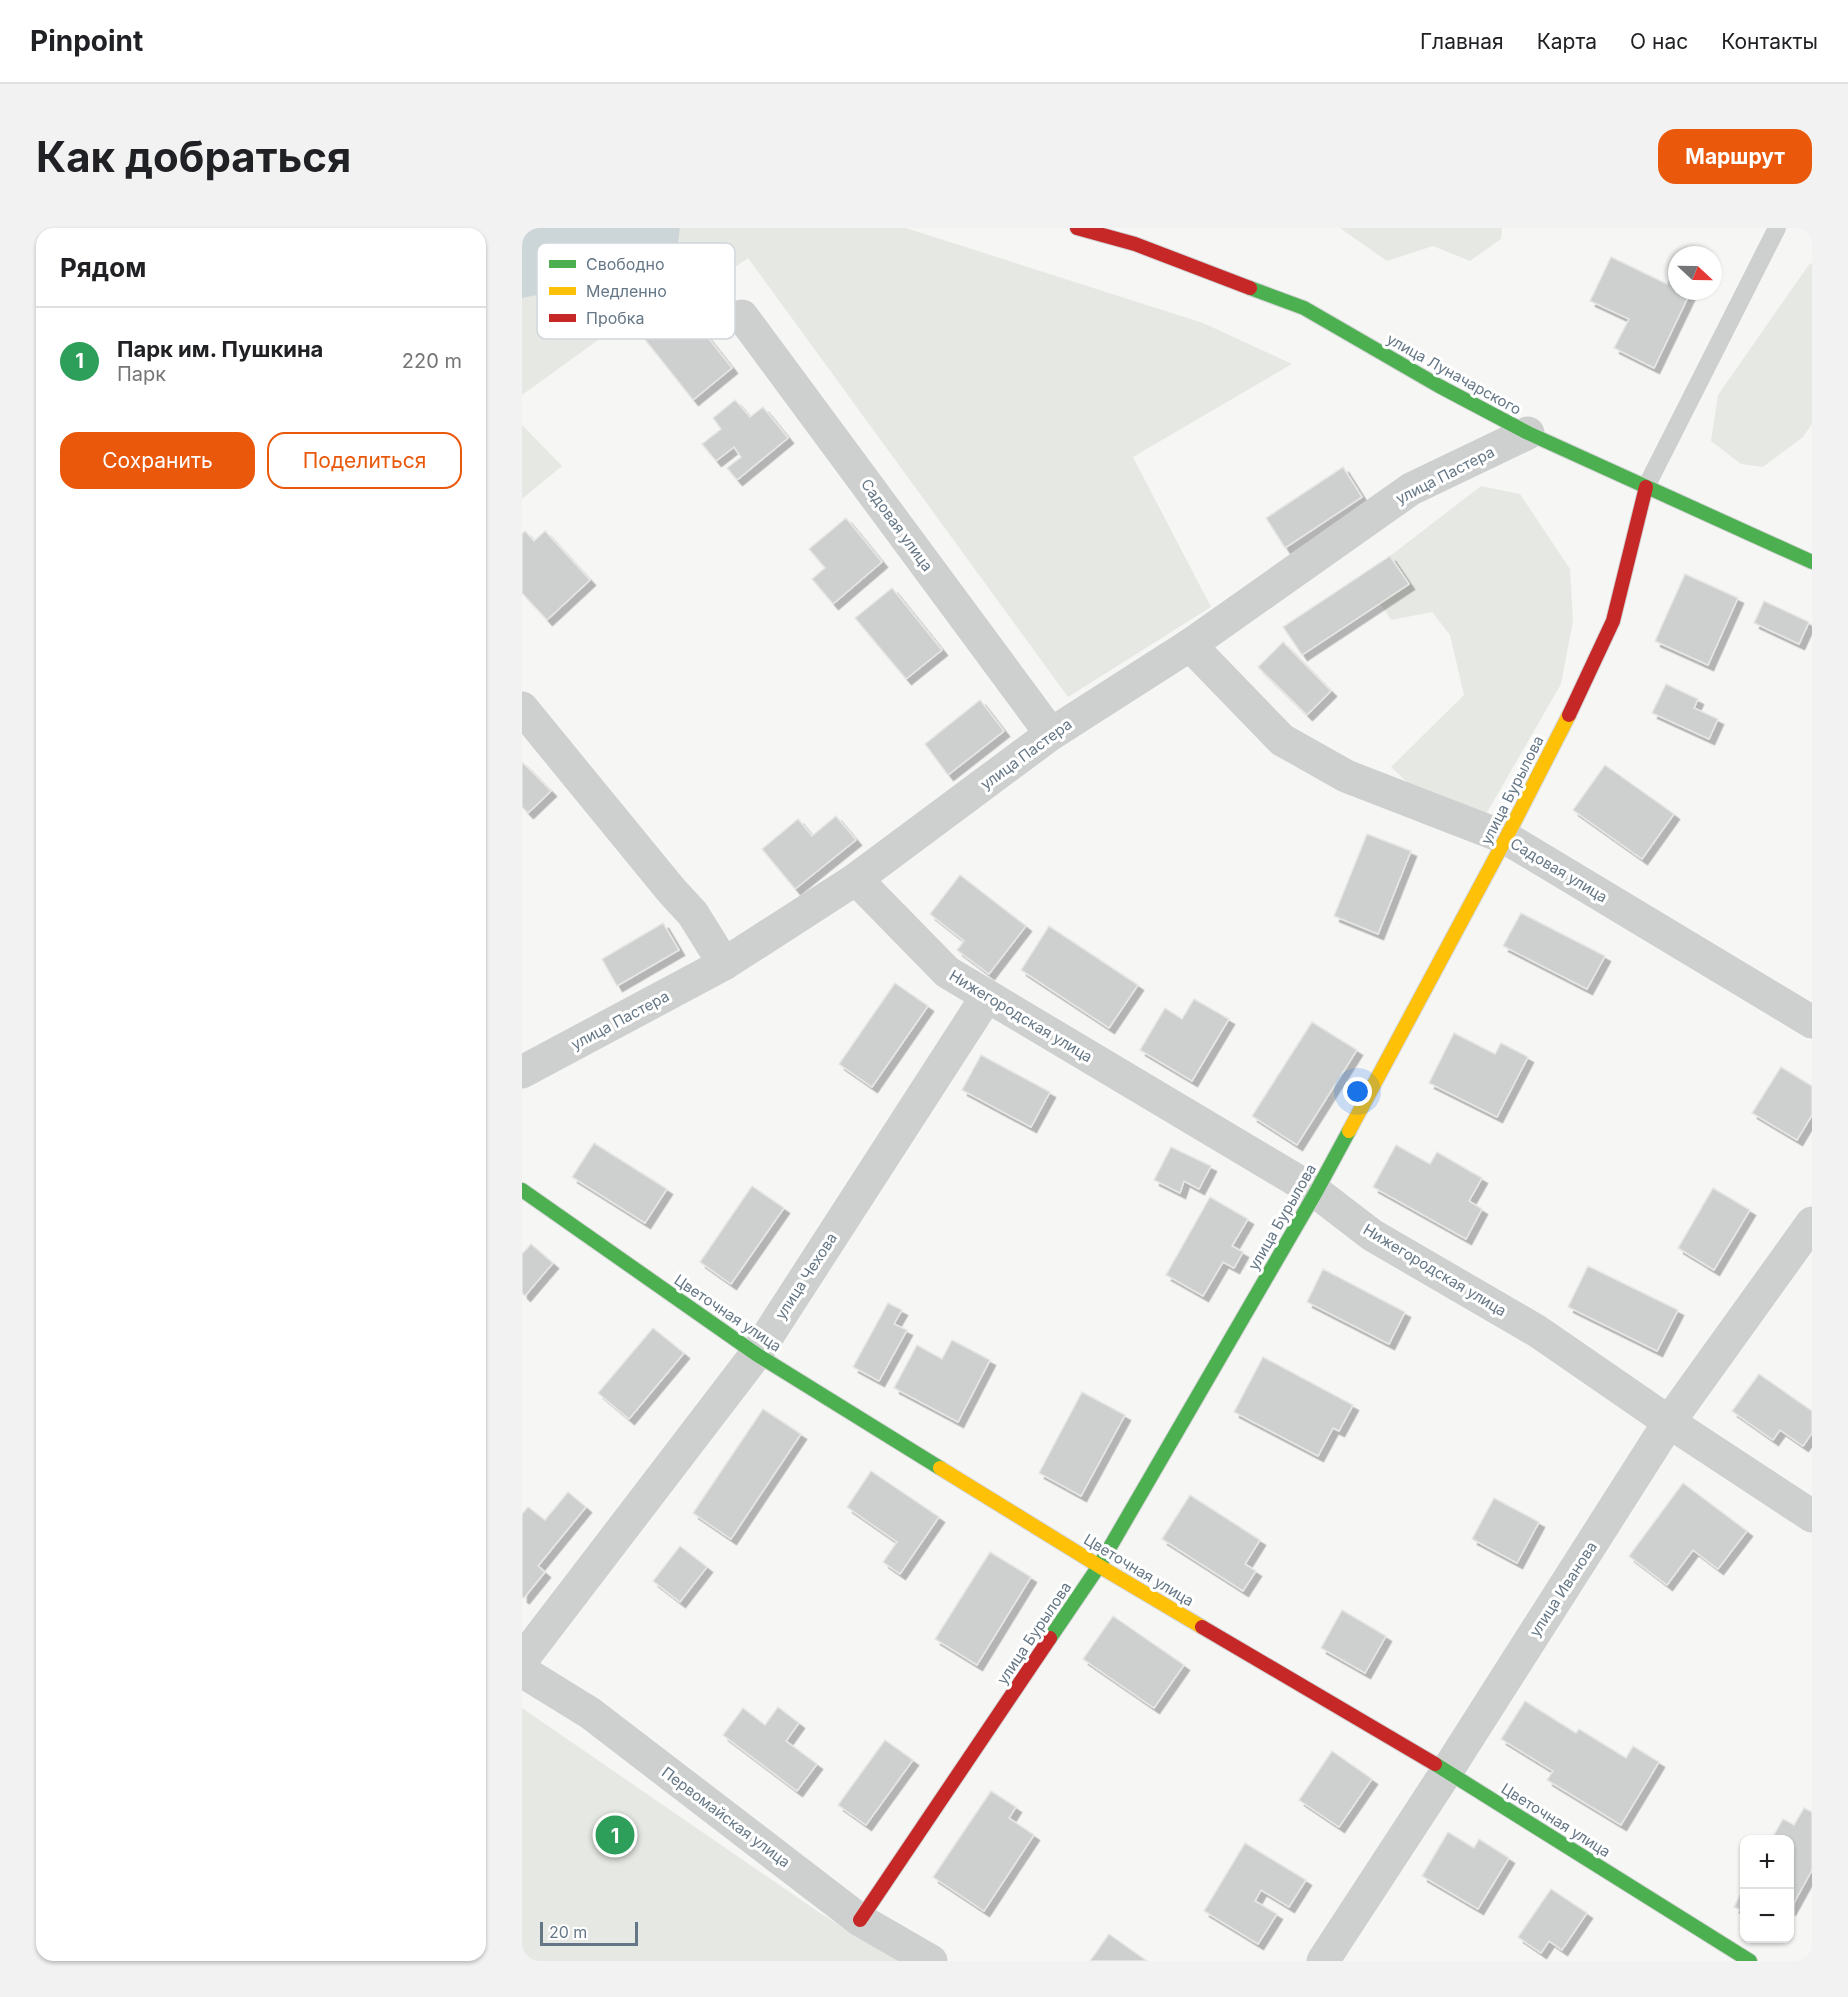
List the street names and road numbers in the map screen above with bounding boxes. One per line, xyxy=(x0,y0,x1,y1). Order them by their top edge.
street label: улица Луначарского xyxy=(1383,329,1525,419)
street label: улица Пастера xyxy=(1392,442,1498,508)
street label: Садовая улица xyxy=(857,475,937,575)
street label: улица Пастера xyxy=(977,715,1075,793)
street label: улица Бурылова xyxy=(1476,732,1548,848)
street label: Садовая улица xyxy=(1507,834,1611,906)
street label: Нижегородская улица xyxy=(946,966,1096,1066)
street label: улица Пастера xyxy=(568,986,672,1054)
street label: улица Бурылова xyxy=(1244,1160,1320,1274)
street label: Нижегородская улица xyxy=(1360,1220,1510,1320)
street label: улица Чехова xyxy=(771,1229,841,1323)
street label: Цветочная улица xyxy=(671,1270,785,1356)
street label: Цветочная улица xyxy=(1081,1530,1197,1610)
street label: улица Иванова xyxy=(1525,1538,1601,1640)
street label: улица Бурылова xyxy=(993,1578,1075,1688)
street label: Первомайская улица xyxy=(658,1763,794,1871)
street label: Цветочная улица xyxy=(1498,1779,1614,1861)

